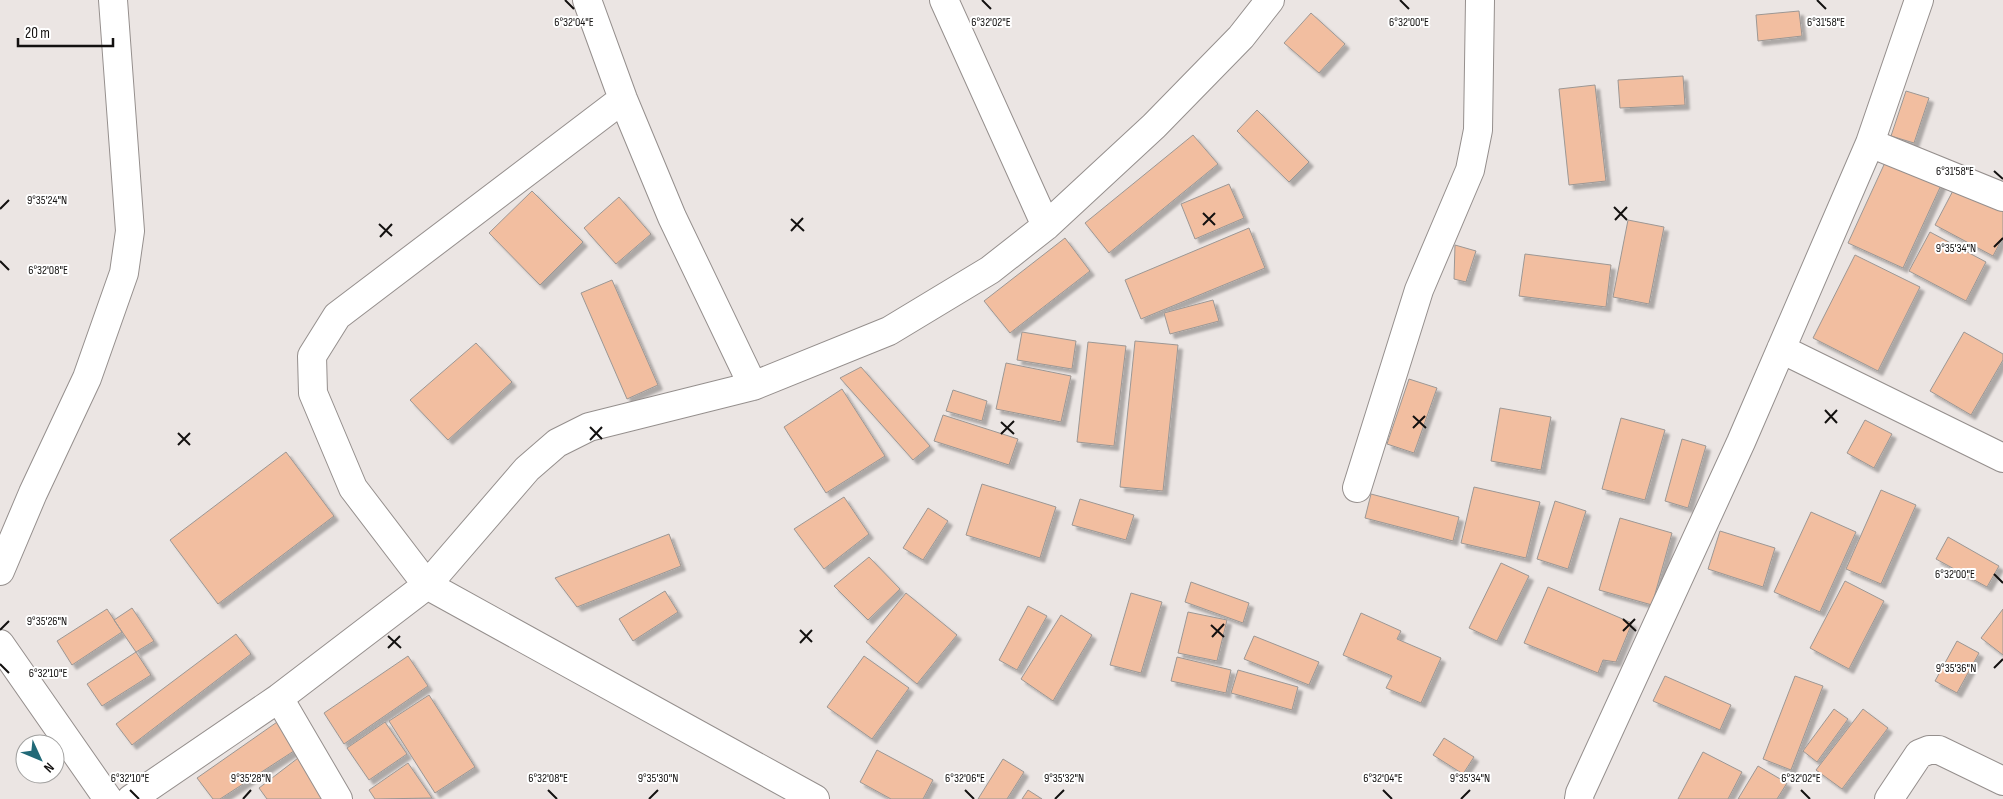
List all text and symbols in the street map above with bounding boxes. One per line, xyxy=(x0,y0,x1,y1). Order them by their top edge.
scale bar xyxy=(18,15,112,47)
text: 6°32'04"E xyxy=(554,15,594,30)
text: 6°32'02"E xyxy=(971,15,1011,30)
text: 6°32'00"E xyxy=(1389,15,1429,30)
text: 6°31'58"E xyxy=(1807,15,1845,30)
text: 20 m xyxy=(25,24,50,43)
text: 6°31'58"E xyxy=(1936,164,1974,179)
text: 9°35'24"N xyxy=(27,193,67,208)
text: 9°35'34"N xyxy=(1936,241,1976,256)
text: 6°32'08"E xyxy=(28,263,68,278)
text: 6°32'00"E xyxy=(1935,567,1975,582)
text: 9°35'26"N xyxy=(27,614,67,629)
text: 9°35'36"N xyxy=(1936,661,1976,676)
text: 6°32'10"E xyxy=(29,666,67,681)
north arrow xyxy=(15,734,65,784)
text: N xyxy=(40,759,58,776)
text: 6°32'10"E xyxy=(111,771,149,786)
text: 9°35'28"N xyxy=(231,771,271,786)
text: 6°32'08"E xyxy=(528,771,568,786)
text: 9°35'30"N xyxy=(638,771,678,786)
text: 6°32'06"E xyxy=(945,771,985,786)
text: 9°35'32"N xyxy=(1044,771,1084,786)
text: 6°32'04"E xyxy=(1363,771,1403,786)
text: 9°35'34"N xyxy=(1450,771,1490,786)
text: 6°32'02"E xyxy=(1781,771,1821,786)

